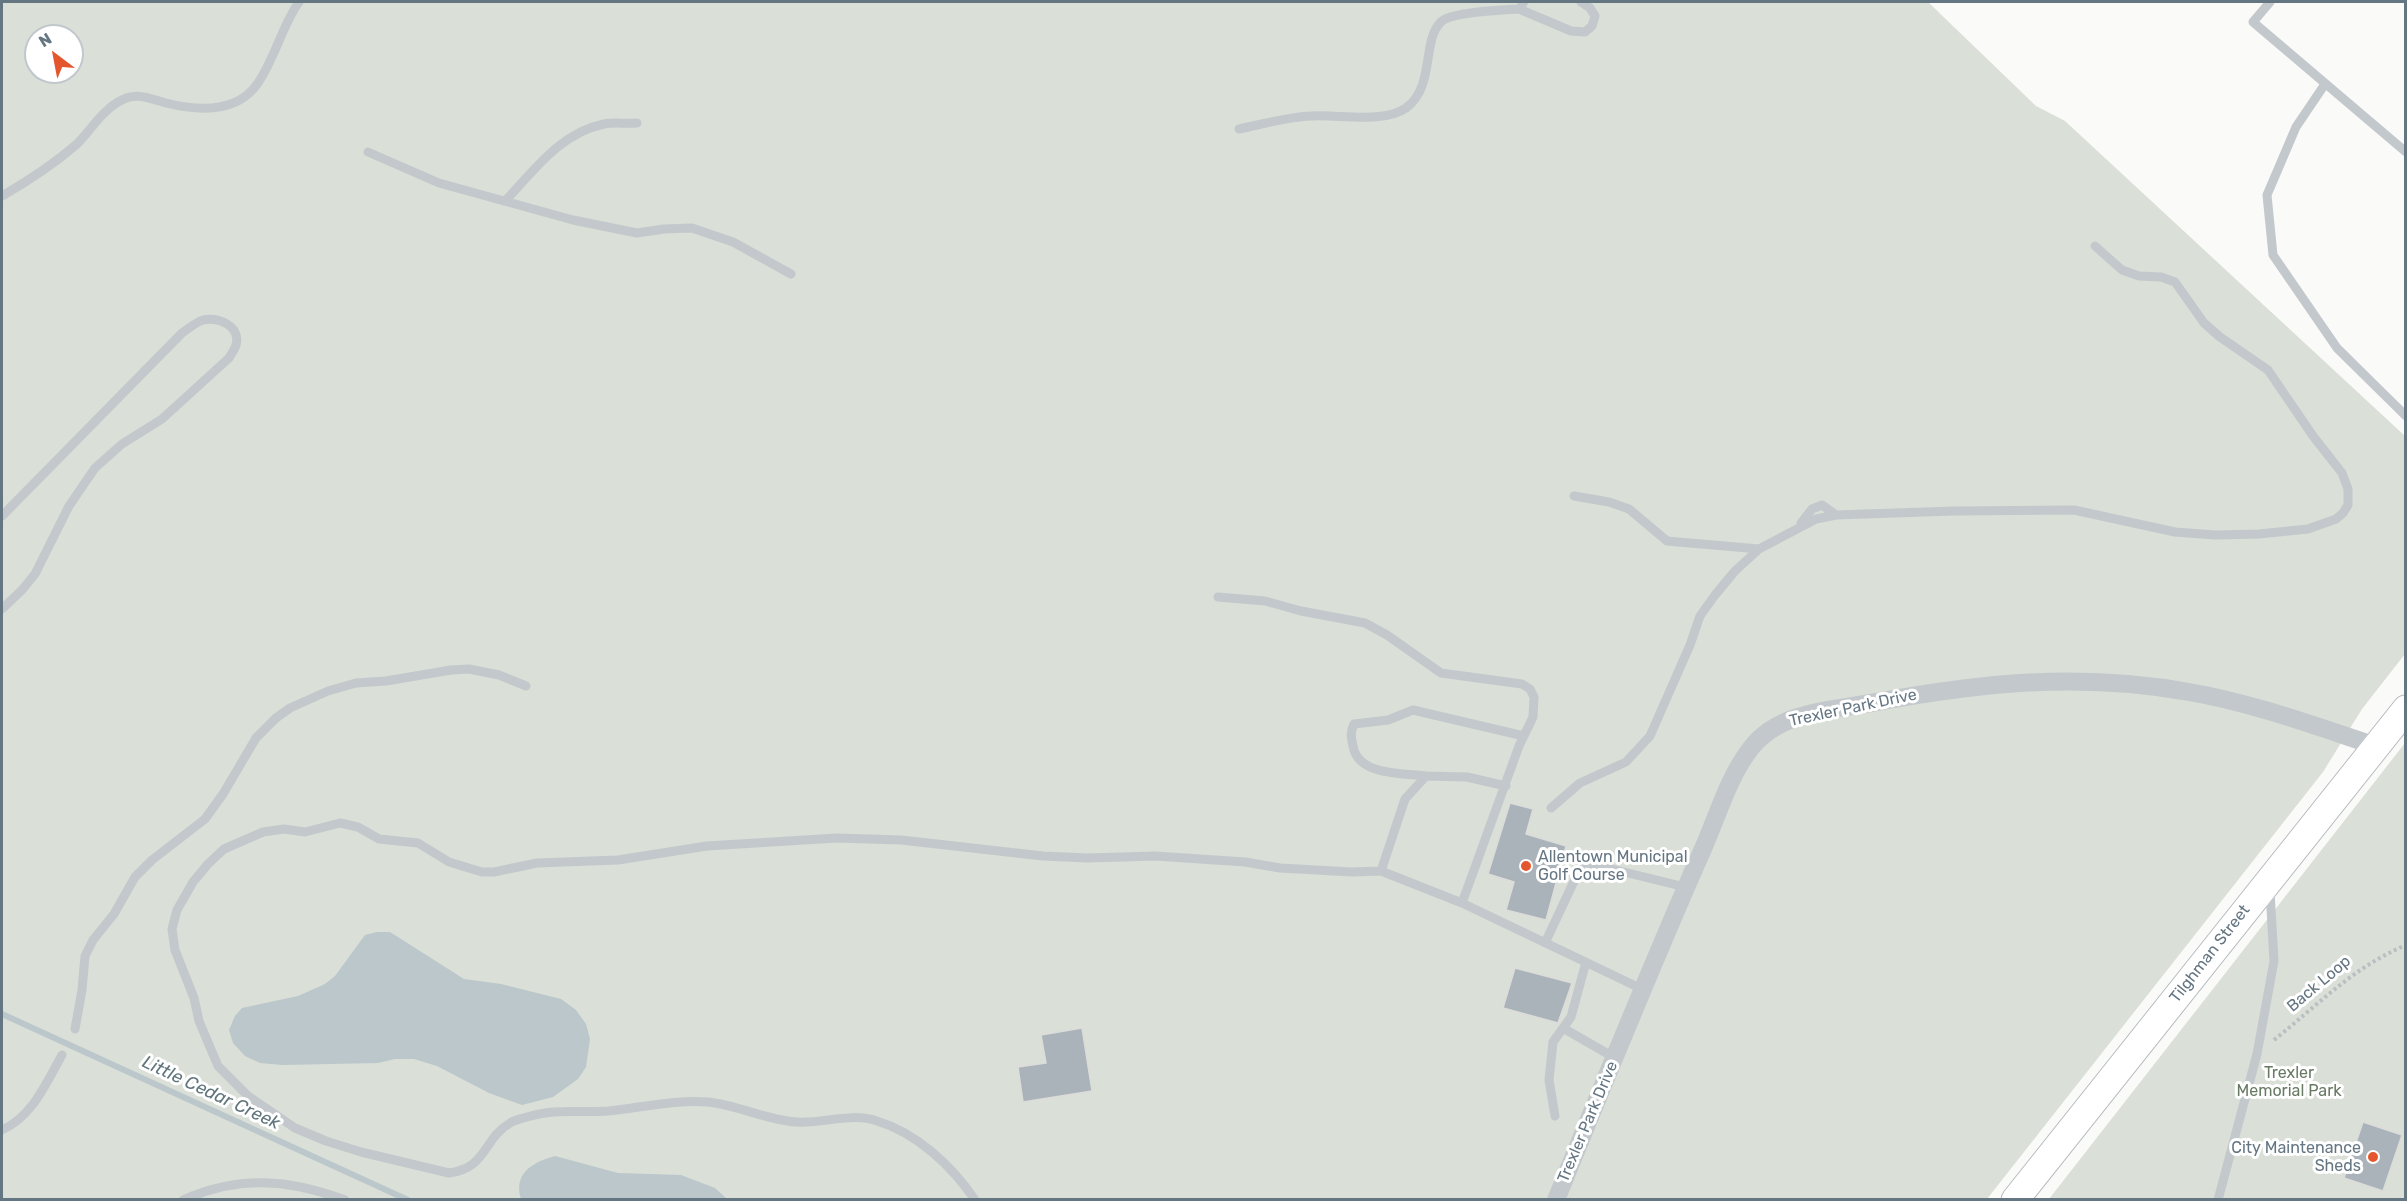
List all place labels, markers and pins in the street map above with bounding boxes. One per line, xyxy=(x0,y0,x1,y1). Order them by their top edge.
place label: Allentown Municipal Golf Course xyxy=(1538,847,1688,885)
marker: Allentown Municipal Golf Course xyxy=(1519,859,1533,873)
place label: City Maintenance Sheds xyxy=(2231,1138,2361,1176)
marker: City Maintenance Sheds xyxy=(2366,1150,2380,1164)

